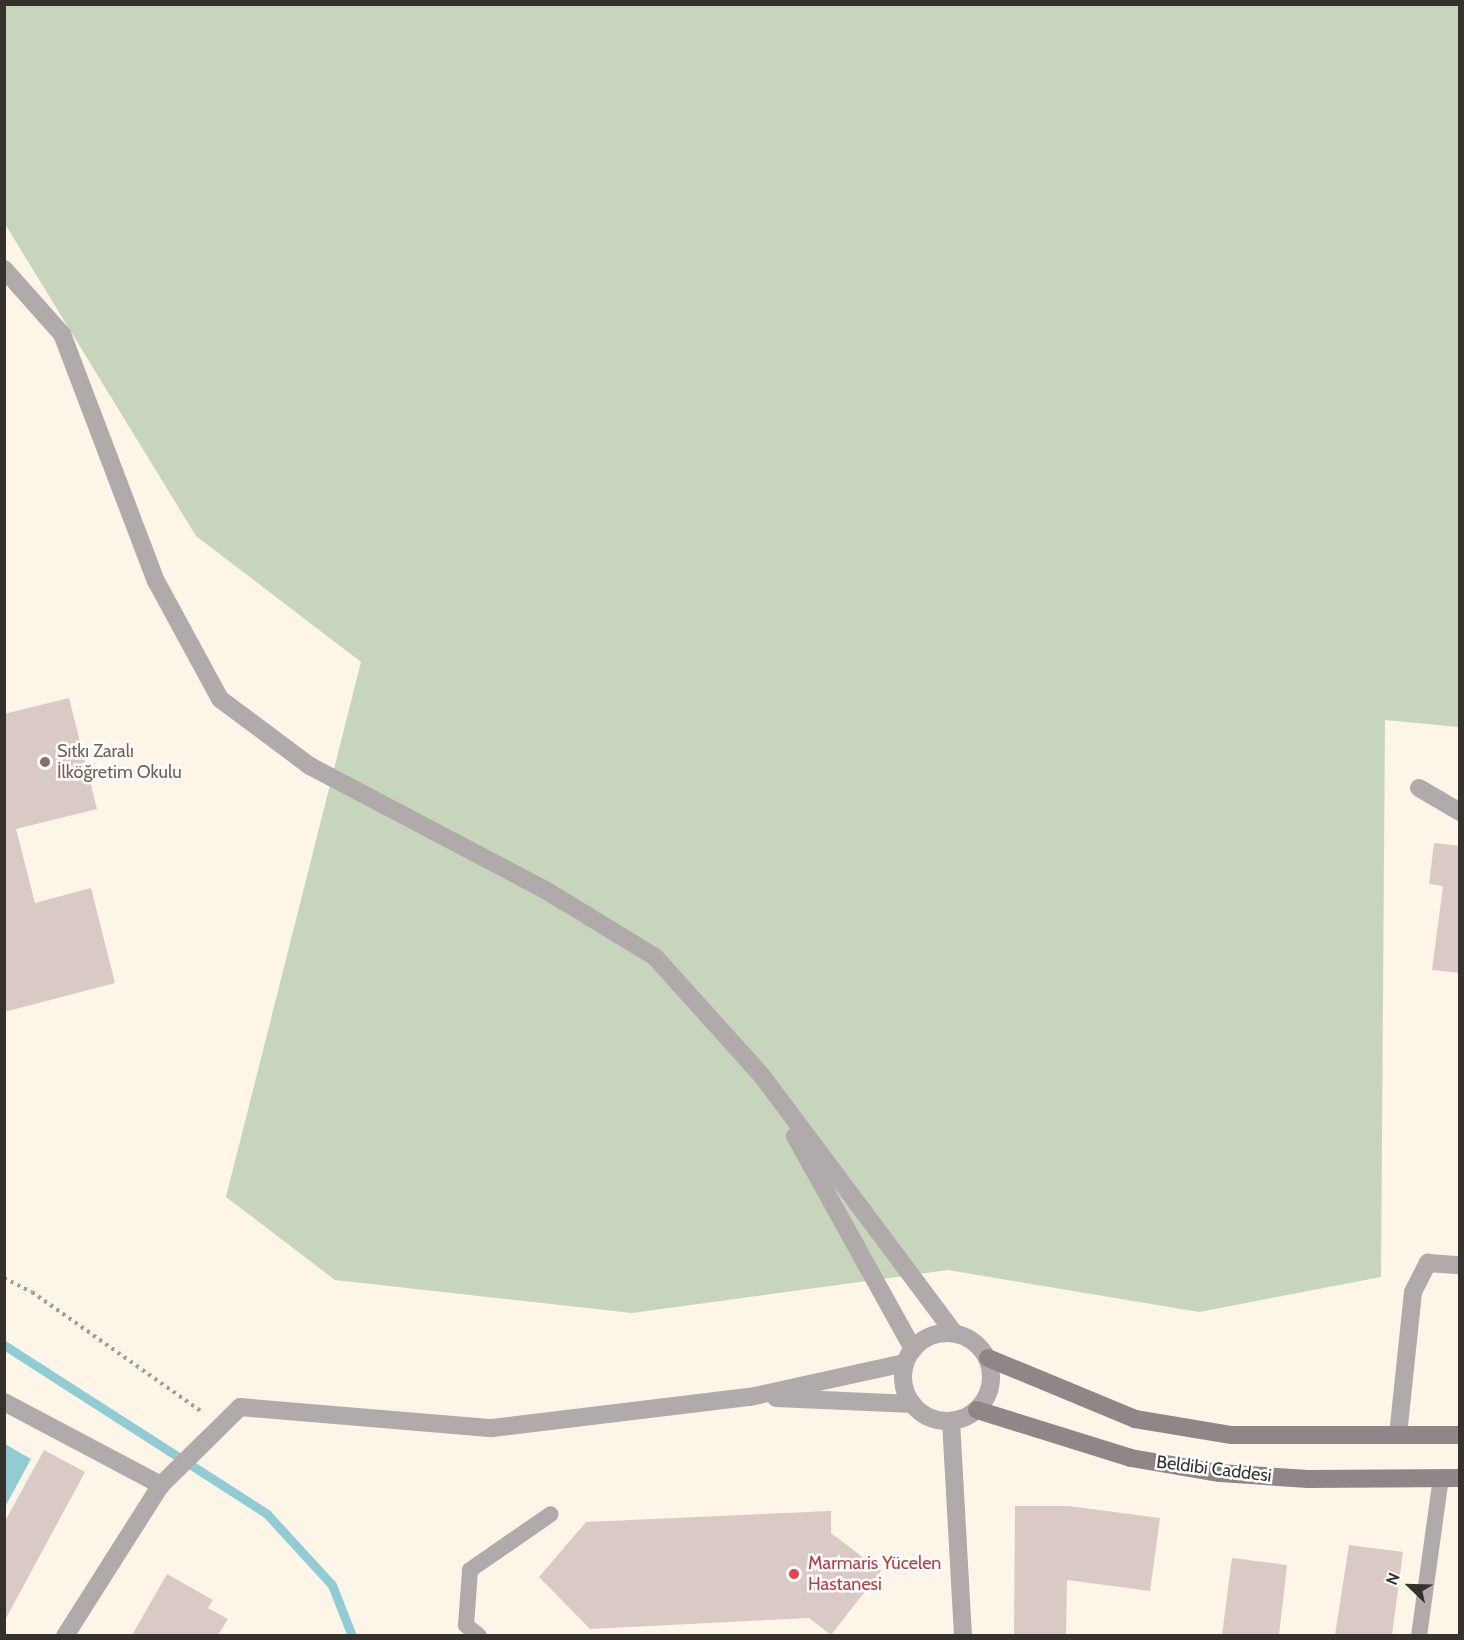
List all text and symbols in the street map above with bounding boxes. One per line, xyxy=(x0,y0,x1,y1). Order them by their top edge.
place label: Sıtkı Zaralı İlköğretim Okulu xyxy=(57,741,182,783)
marker: Sıtkı Zaralı İlköğretim Okulu xyxy=(38,755,52,769)
street label: Beldibi Caddesi xyxy=(1155,1451,1273,1487)
place label: Marmaris Yücelen Hastanesi xyxy=(808,1553,941,1596)
north arrow xyxy=(1380,1556,1440,1616)
marker: Marmaris Yücelen Hastanesi xyxy=(785,1565,803,1583)
text: N xyxy=(1382,1570,1404,1588)

